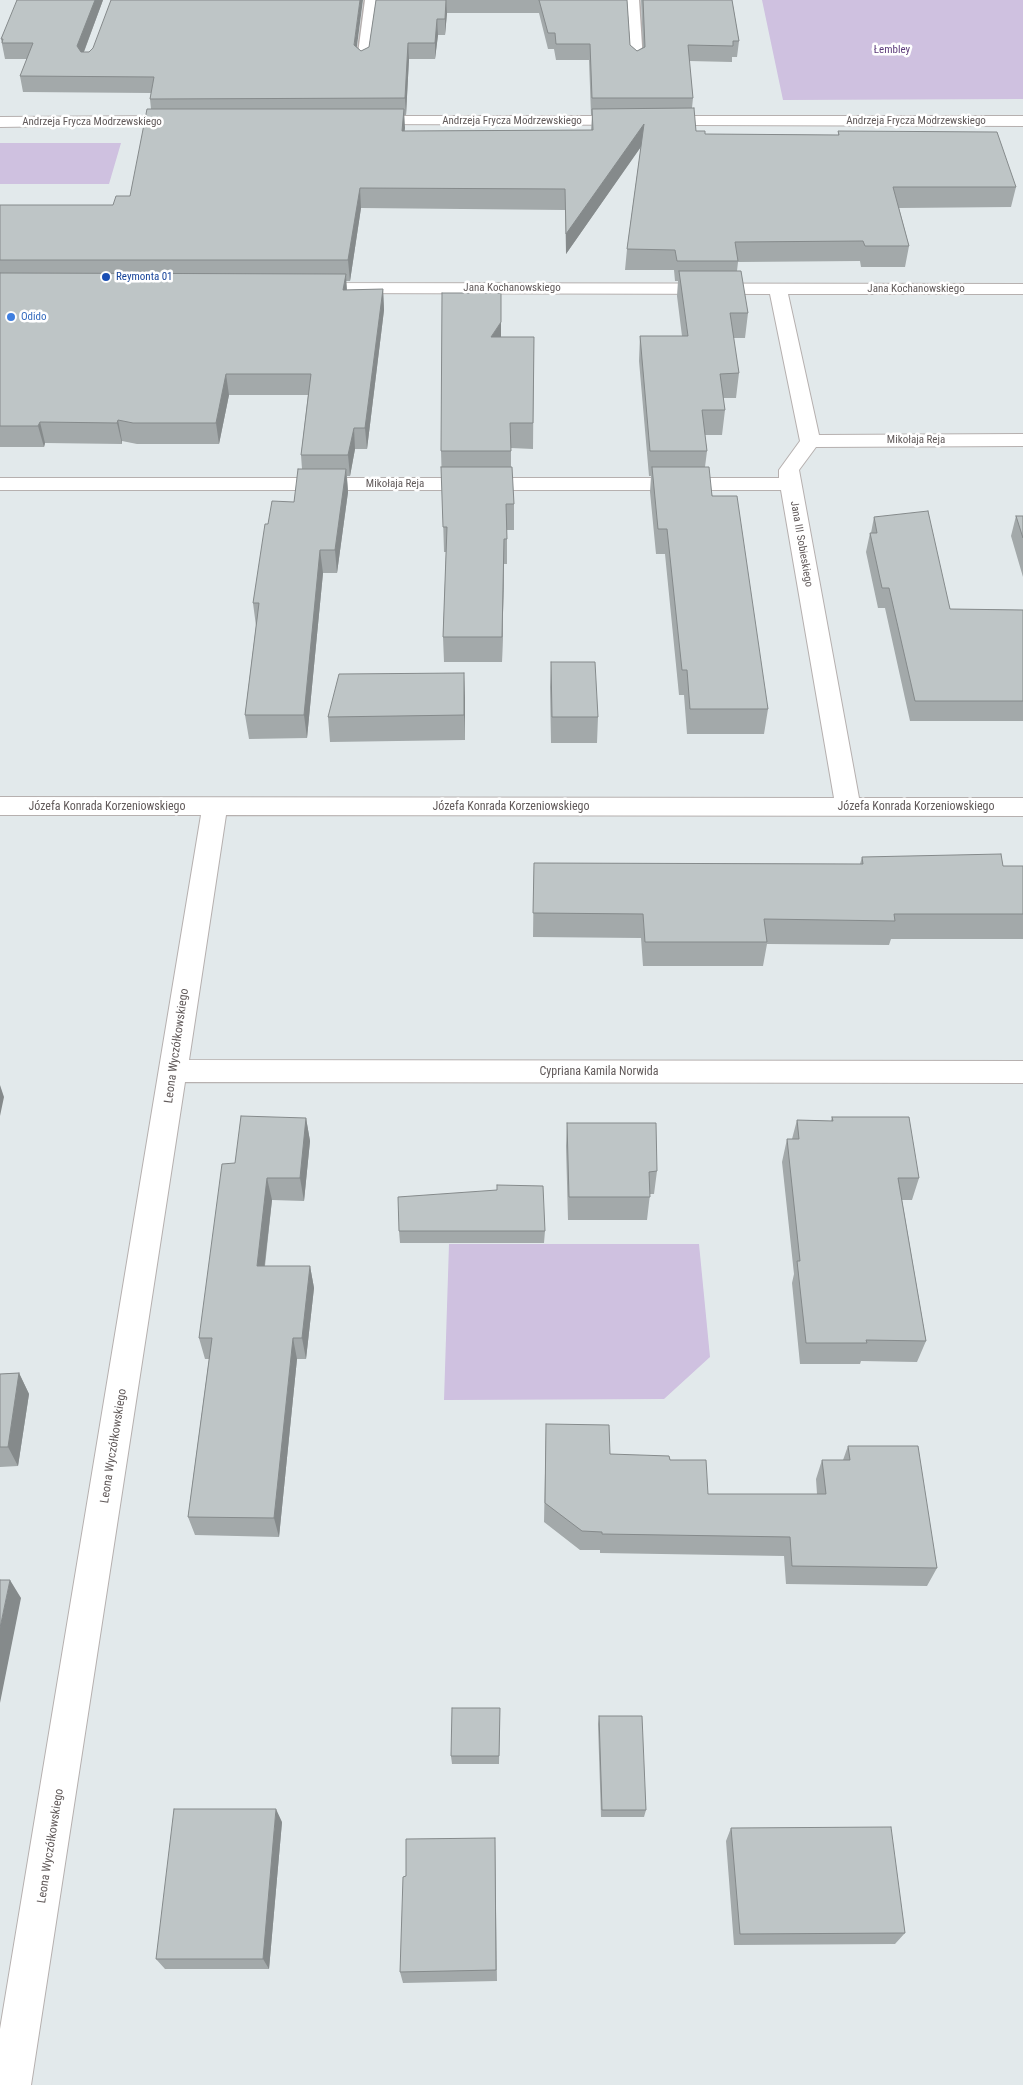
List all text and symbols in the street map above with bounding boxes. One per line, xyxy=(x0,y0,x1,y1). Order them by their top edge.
park label: Łembley xyxy=(874,43,910,57)
street label: Andrzeja Frycza Modrzewskiego xyxy=(442,114,582,128)
street label: Andrzeja Frycza Modrzewskiego xyxy=(846,114,986,128)
street label: Andrzeja Frycza Modrzewskiego xyxy=(22,115,162,129)
place label: Reymonta 01 xyxy=(116,270,173,284)
marker: Reymonta 01 xyxy=(100,271,112,283)
street label: Jana Kochanowskiego xyxy=(463,281,561,295)
street label: Jana Kochanowskiego xyxy=(867,282,965,296)
place label: Odido xyxy=(21,310,47,324)
marker: Odido xyxy=(5,311,17,323)
street label: Mikołaja Reja xyxy=(887,433,945,447)
street label: Mikołaja Reja xyxy=(366,477,424,491)
street label: Jana III Sobieskiego xyxy=(787,500,815,588)
street label: Józefa Konrada Korzeniowskiego xyxy=(28,800,186,814)
street label: Józefa Konrada Korzeniowskiego xyxy=(432,800,590,814)
street label: Józefa Konrada Korzeniowskiego xyxy=(837,800,995,814)
street label: Leona Wyczółkowskiego xyxy=(162,988,192,1104)
street label: Cypriana Kamila Norwida xyxy=(540,1065,658,1079)
street label: Leona Wyczółkowskiego xyxy=(98,1388,130,1504)
street label: Leona Wyczółkowskiego xyxy=(35,1788,67,1904)

